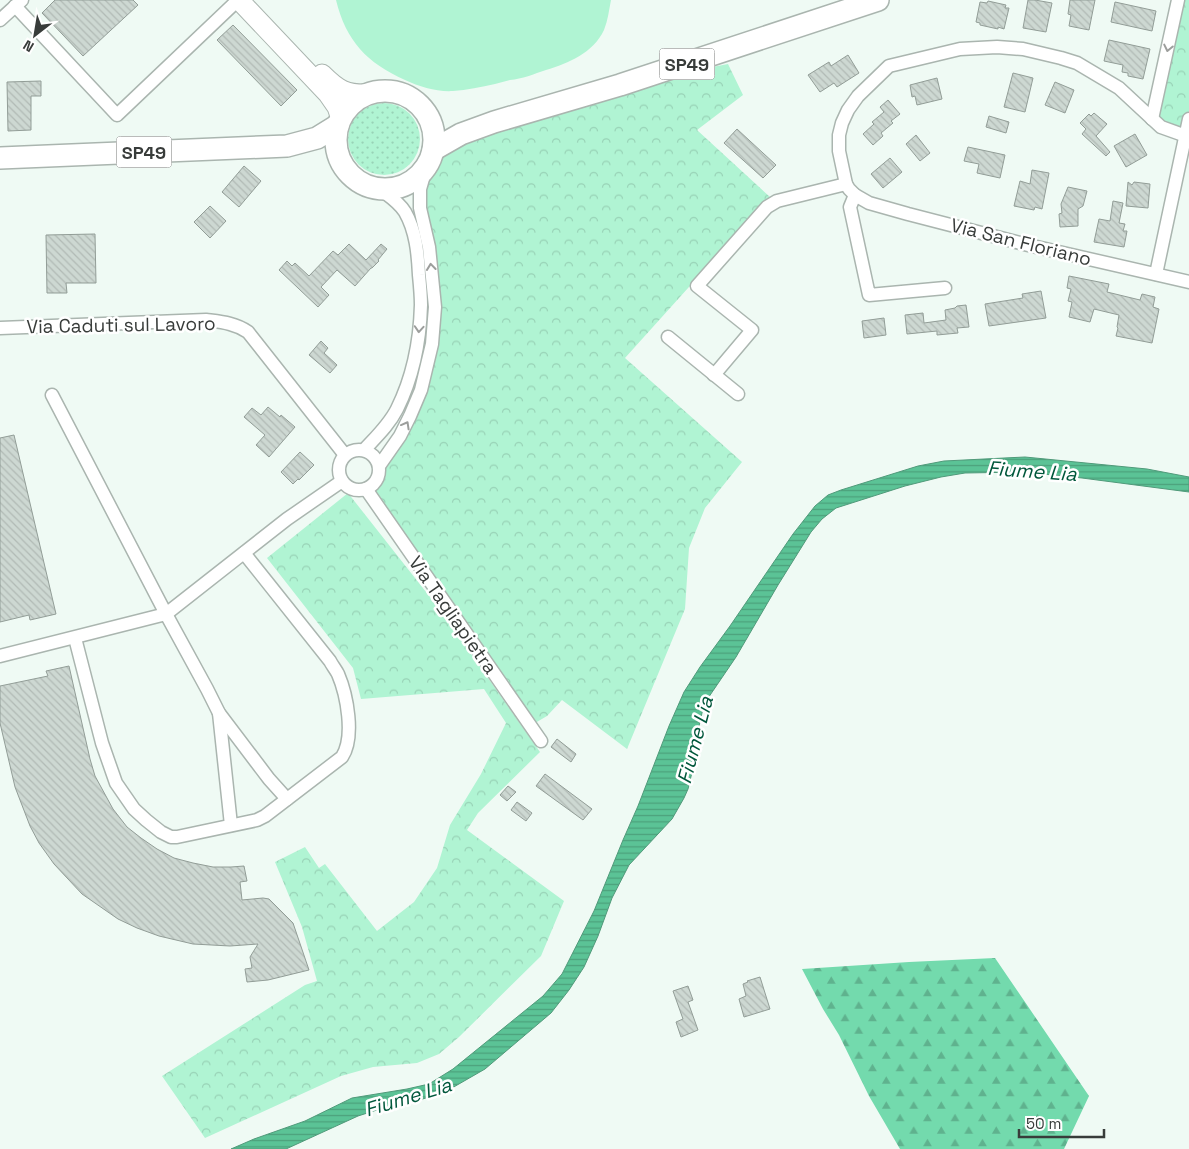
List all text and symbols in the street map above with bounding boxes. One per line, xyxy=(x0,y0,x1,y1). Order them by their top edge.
north arrow xyxy=(10,10,60,60)
text: N xyxy=(20,36,37,56)
one-way arrow xyxy=(1163,43,1174,52)
road number: SP49 xyxy=(660,49,714,80)
road number: SP49 xyxy=(116,136,172,168)
street label: Via San Floriano xyxy=(948,212,1094,272)
one-way arrow xyxy=(426,263,437,271)
street label: Via Caduti sul Lavoro xyxy=(26,311,216,339)
one-way arrow xyxy=(414,325,425,333)
one-way arrow xyxy=(399,421,409,430)
water label: Fiume Lia xyxy=(986,455,1078,487)
street label: Via Tagliapietra xyxy=(403,551,503,679)
water label: Fiume Lia xyxy=(671,693,719,787)
water label: Fiume Lia xyxy=(361,1071,455,1123)
scale bar xyxy=(1019,1106,1104,1138)
text: 50 m xyxy=(1026,1114,1061,1133)

